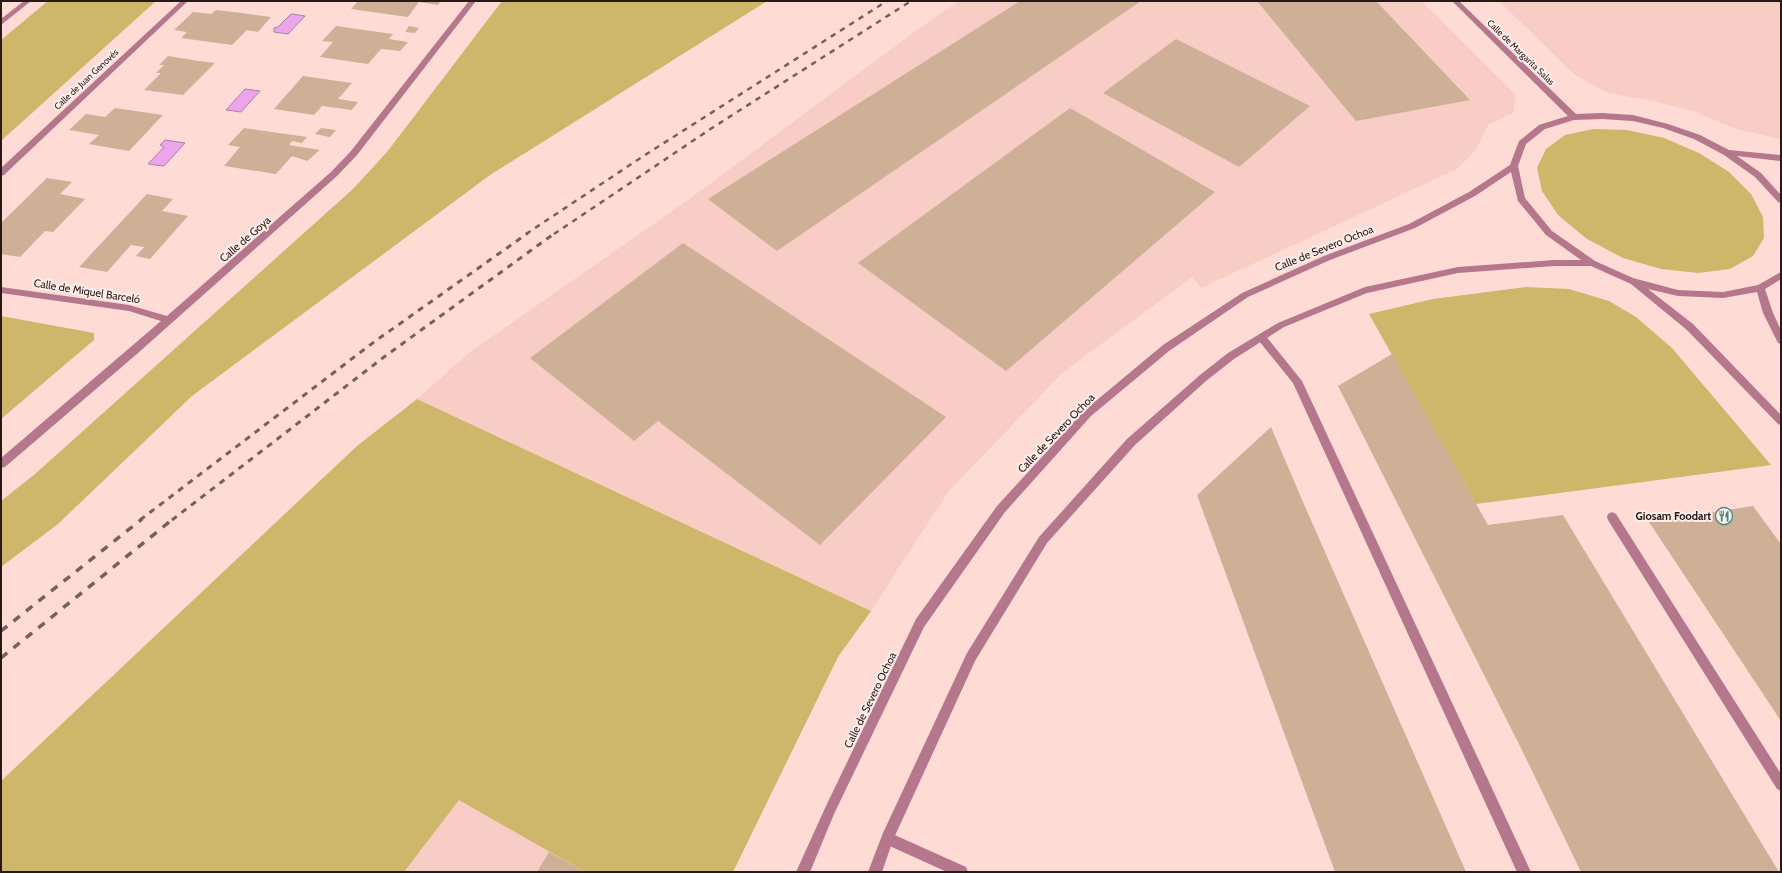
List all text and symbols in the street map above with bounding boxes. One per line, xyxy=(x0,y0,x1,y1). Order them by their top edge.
street label: Calle de Margarita Salas xyxy=(1485,17,1557,87)
street label: Calle de Juan Genovés xyxy=(52,46,121,112)
street label: Calle de Goya xyxy=(216,212,274,265)
street label: Calle de Severo Ochoa xyxy=(1273,222,1376,274)
street label: Calle de Miquel Barceló xyxy=(33,276,141,306)
street label: Calle de Severo Ochoa xyxy=(1014,390,1098,476)
restaurant icon: Giosam Foodart xyxy=(1714,506,1734,526)
place label: Giosam Foodart xyxy=(1636,509,1711,523)
street label: Calle de Severo Ochoa xyxy=(841,649,900,750)

